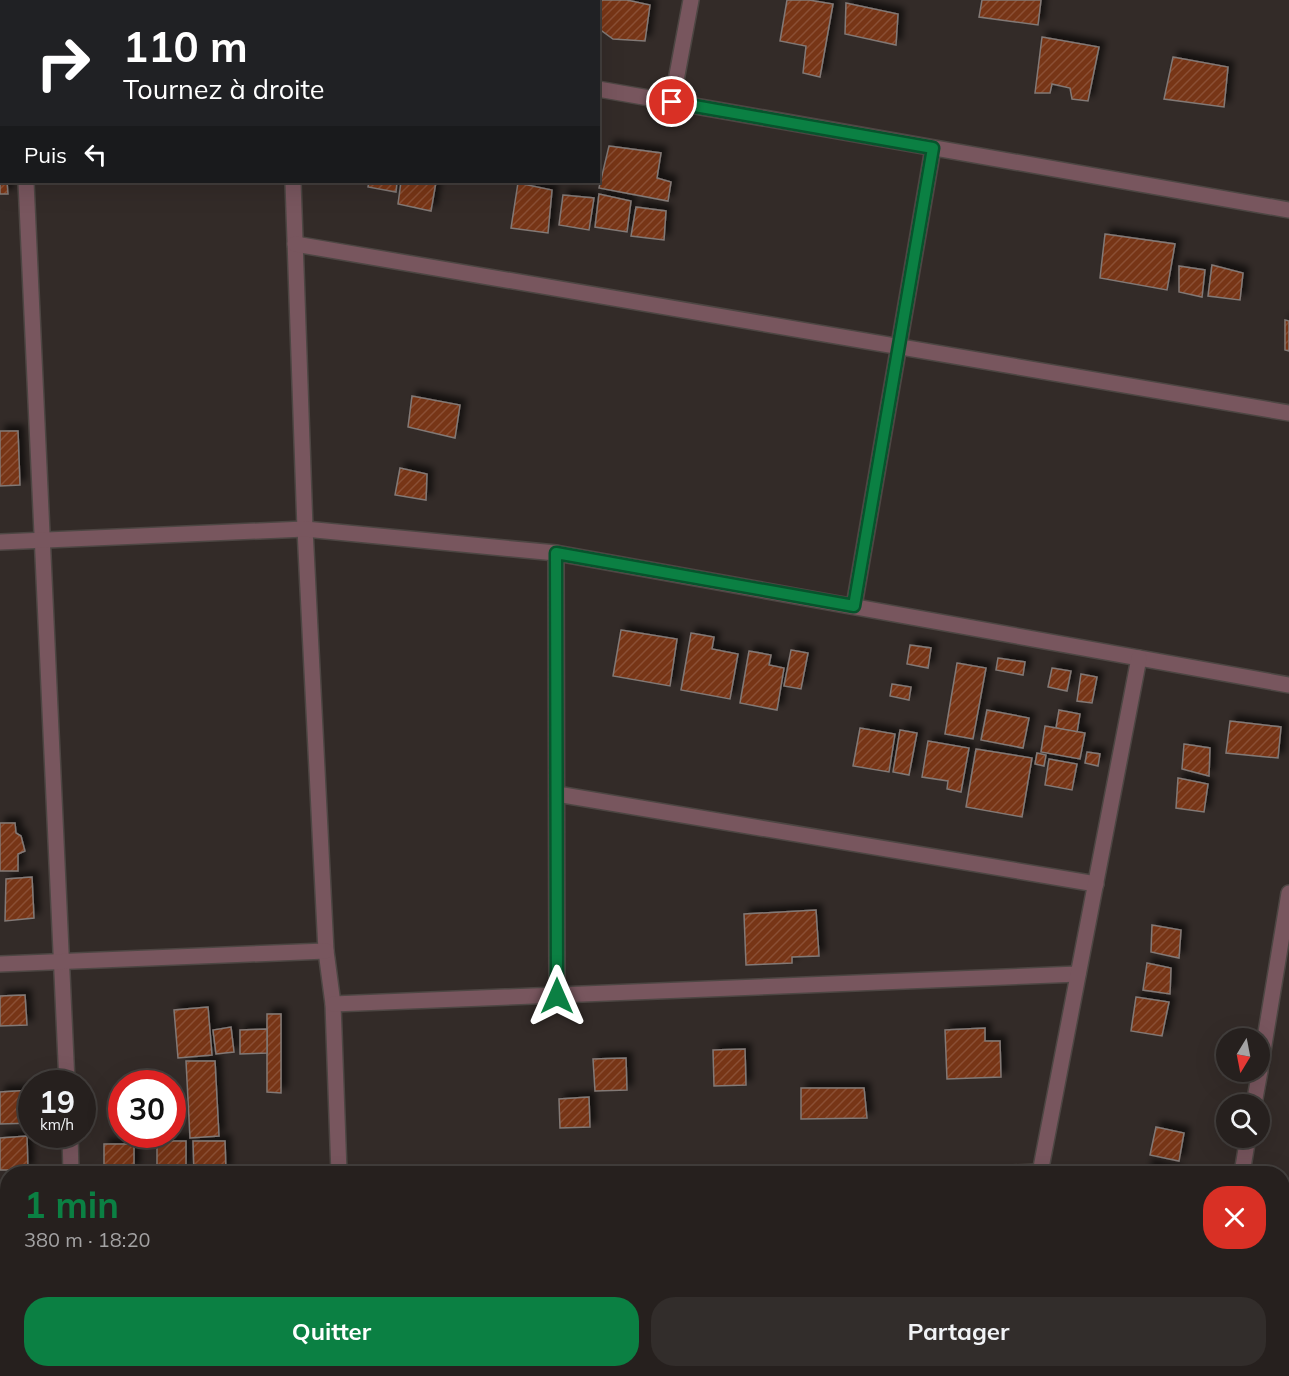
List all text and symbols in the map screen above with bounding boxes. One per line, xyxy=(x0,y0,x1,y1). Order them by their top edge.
text: 110 m xyxy=(123,20,248,73)
icon: right xyxy=(24,24,102,102)
text: Tournez à droite xyxy=(123,72,324,106)
pin xyxy=(646,76,697,127)
icon: arrive xyxy=(655,85,688,118)
icon: left xyxy=(79,138,112,171)
text: Puis xyxy=(24,141,67,169)
position arrow xyxy=(525,964,589,1028)
north arrow xyxy=(1216,1028,1270,1082)
map controls xyxy=(1216,1028,1270,1148)
speed limit sign: 30 xyxy=(108,1070,186,1148)
text: 19 xyxy=(39,1083,75,1121)
button: search xyxy=(1216,1094,1270,1148)
text: km/h xyxy=(40,1115,74,1134)
text: 1 min xyxy=(24,1182,119,1227)
button: close xyxy=(1203,1186,1266,1249)
text: 380 m · 18:20 xyxy=(24,1227,150,1252)
button: Quitter xyxy=(24,1297,639,1366)
button: Partager xyxy=(651,1297,1266,1366)

